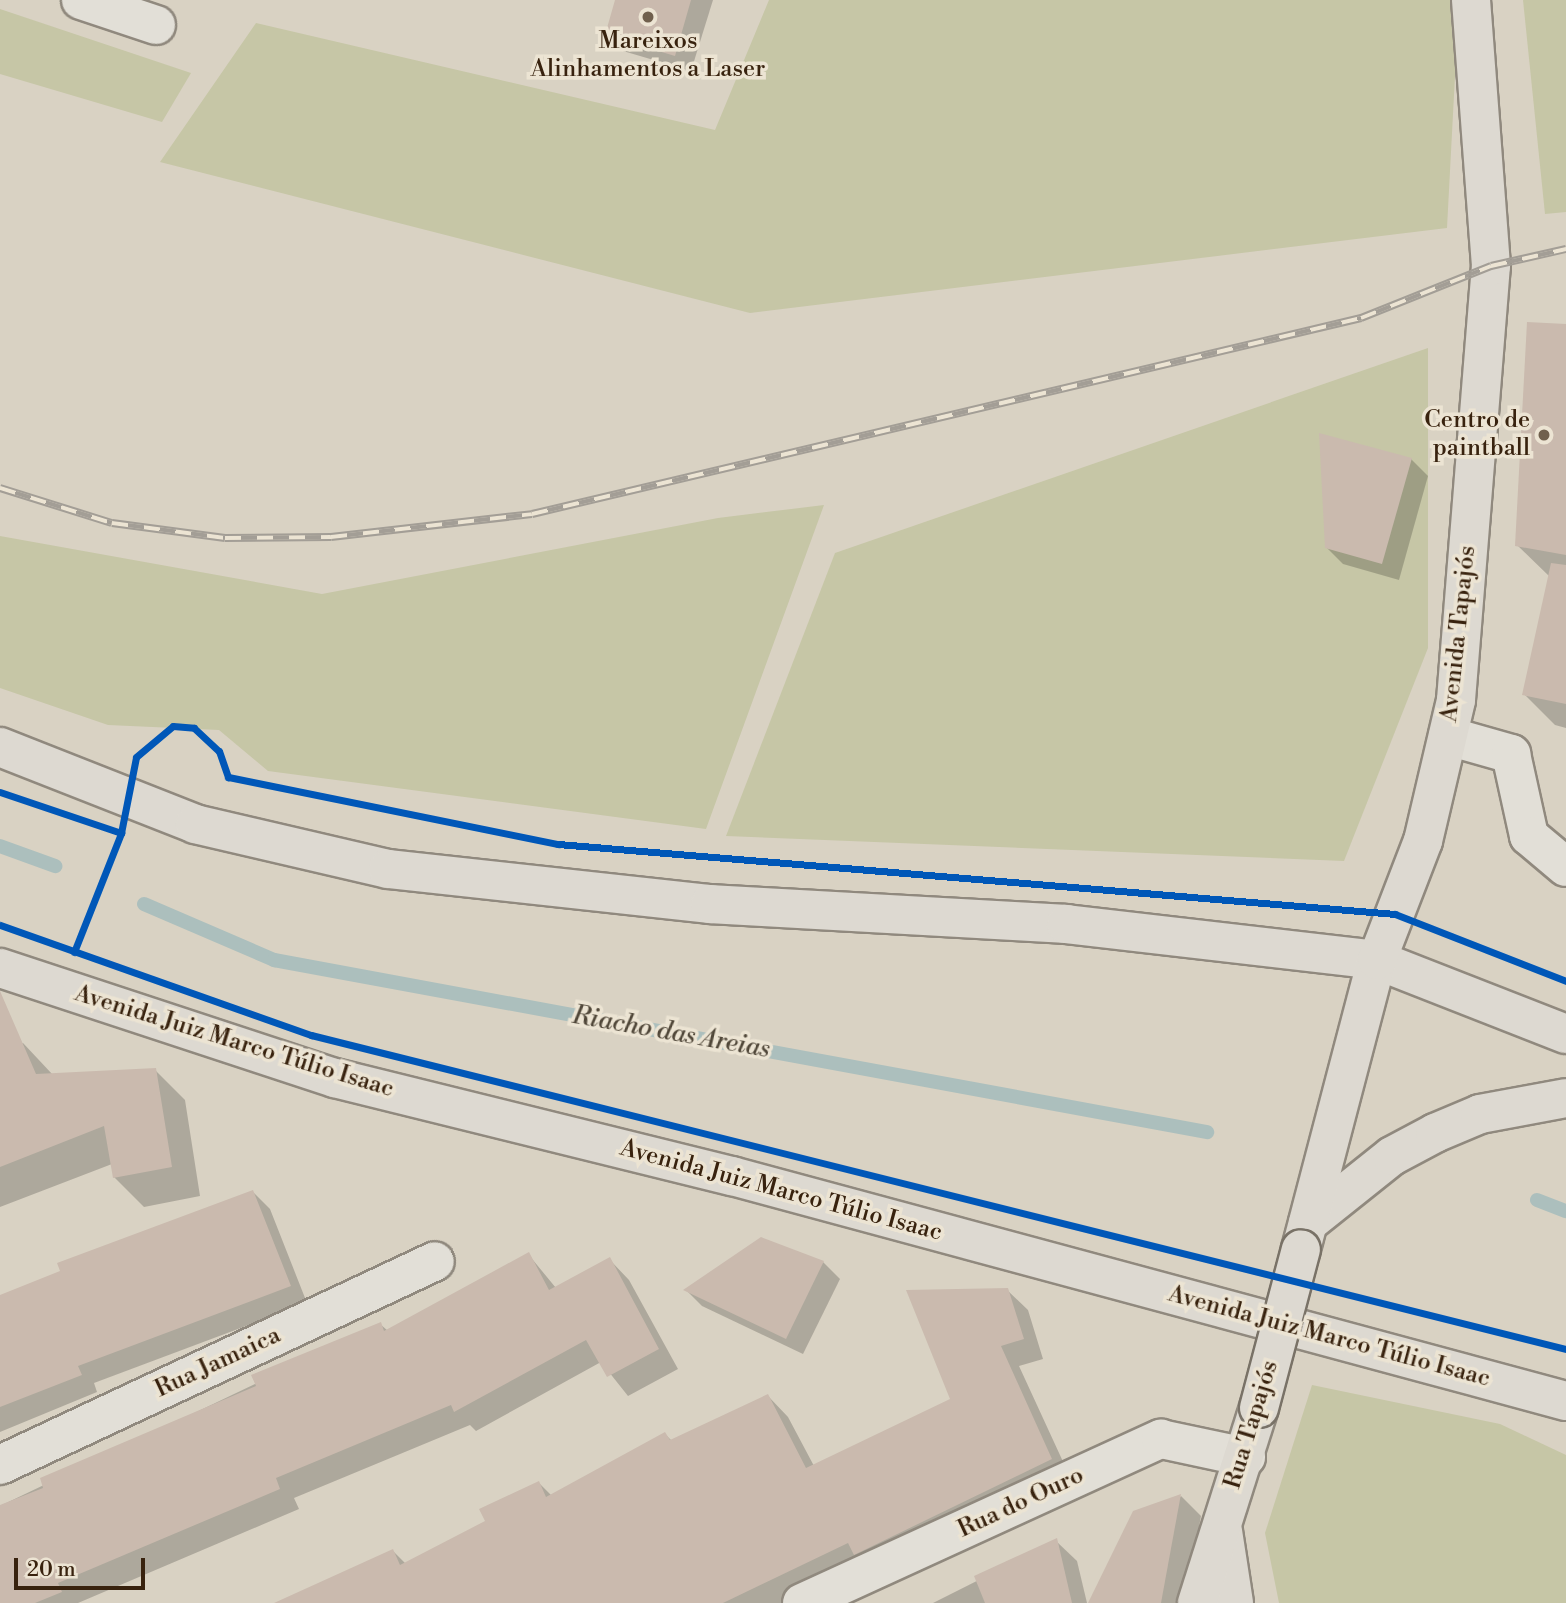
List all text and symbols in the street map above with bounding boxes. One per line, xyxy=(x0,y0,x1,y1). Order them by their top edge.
marker: Mareixos Alinhamentos a Laser xyxy=(640,9,656,25)
place label: Mareixos Alinhamentos a Laser xyxy=(531,28,765,84)
place label: Centro de paintball xyxy=(1424,407,1530,463)
marker: Centro de paintball xyxy=(1536,427,1552,443)
street label: Avenida Tapajós xyxy=(1435,544,1483,724)
street label: Avenida Juiz Marco Túlio Isaac xyxy=(71,980,397,1104)
water label: Riacho das Areias xyxy=(570,1000,772,1066)
street label: Avenida Juiz Marco Túlio Isaac xyxy=(617,1134,945,1248)
street label: Avenida Juiz Marco Túlio Isaac xyxy=(1165,1280,1493,1394)
street label: Rua Jamaica xyxy=(151,1321,285,1405)
street label: Rua Tapajós xyxy=(1219,1357,1285,1493)
street label: Rua do Ouro xyxy=(954,1461,1088,1545)
scale bar xyxy=(18,1544,149,1588)
text: 20 m xyxy=(27,1557,76,1583)

